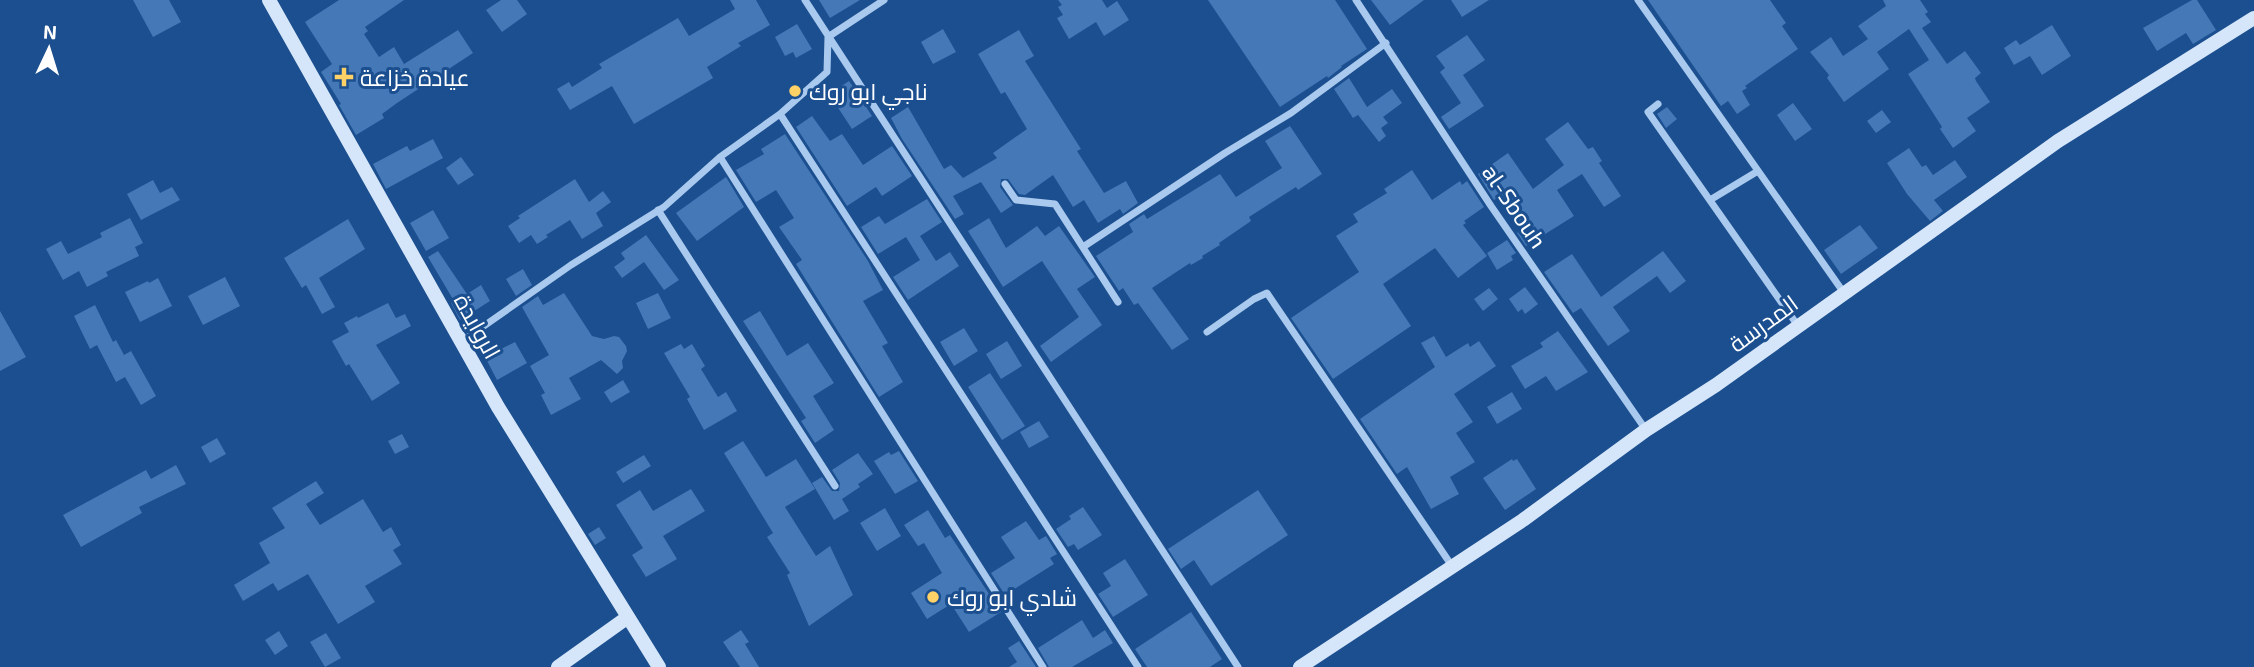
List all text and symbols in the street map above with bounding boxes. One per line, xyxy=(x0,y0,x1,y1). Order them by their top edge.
north arrow xyxy=(14,14,84,84)
text: N xyxy=(43,20,58,43)
place label: عيادة خزاعة xyxy=(360,63,470,91)
marker: عيادة خزاعة xyxy=(334,67,354,87)
place label: ناجي ابو روك xyxy=(809,77,928,110)
marker: ناجي ابو روك xyxy=(787,83,803,99)
street label: al-Sbouh xyxy=(1477,159,1553,253)
street label: الروايدة xyxy=(449,289,507,363)
street label: المدرسة xyxy=(1723,289,1803,357)
place label: شادي ابو روك xyxy=(947,583,1077,616)
marker: شادي ابو روك xyxy=(925,589,941,605)

